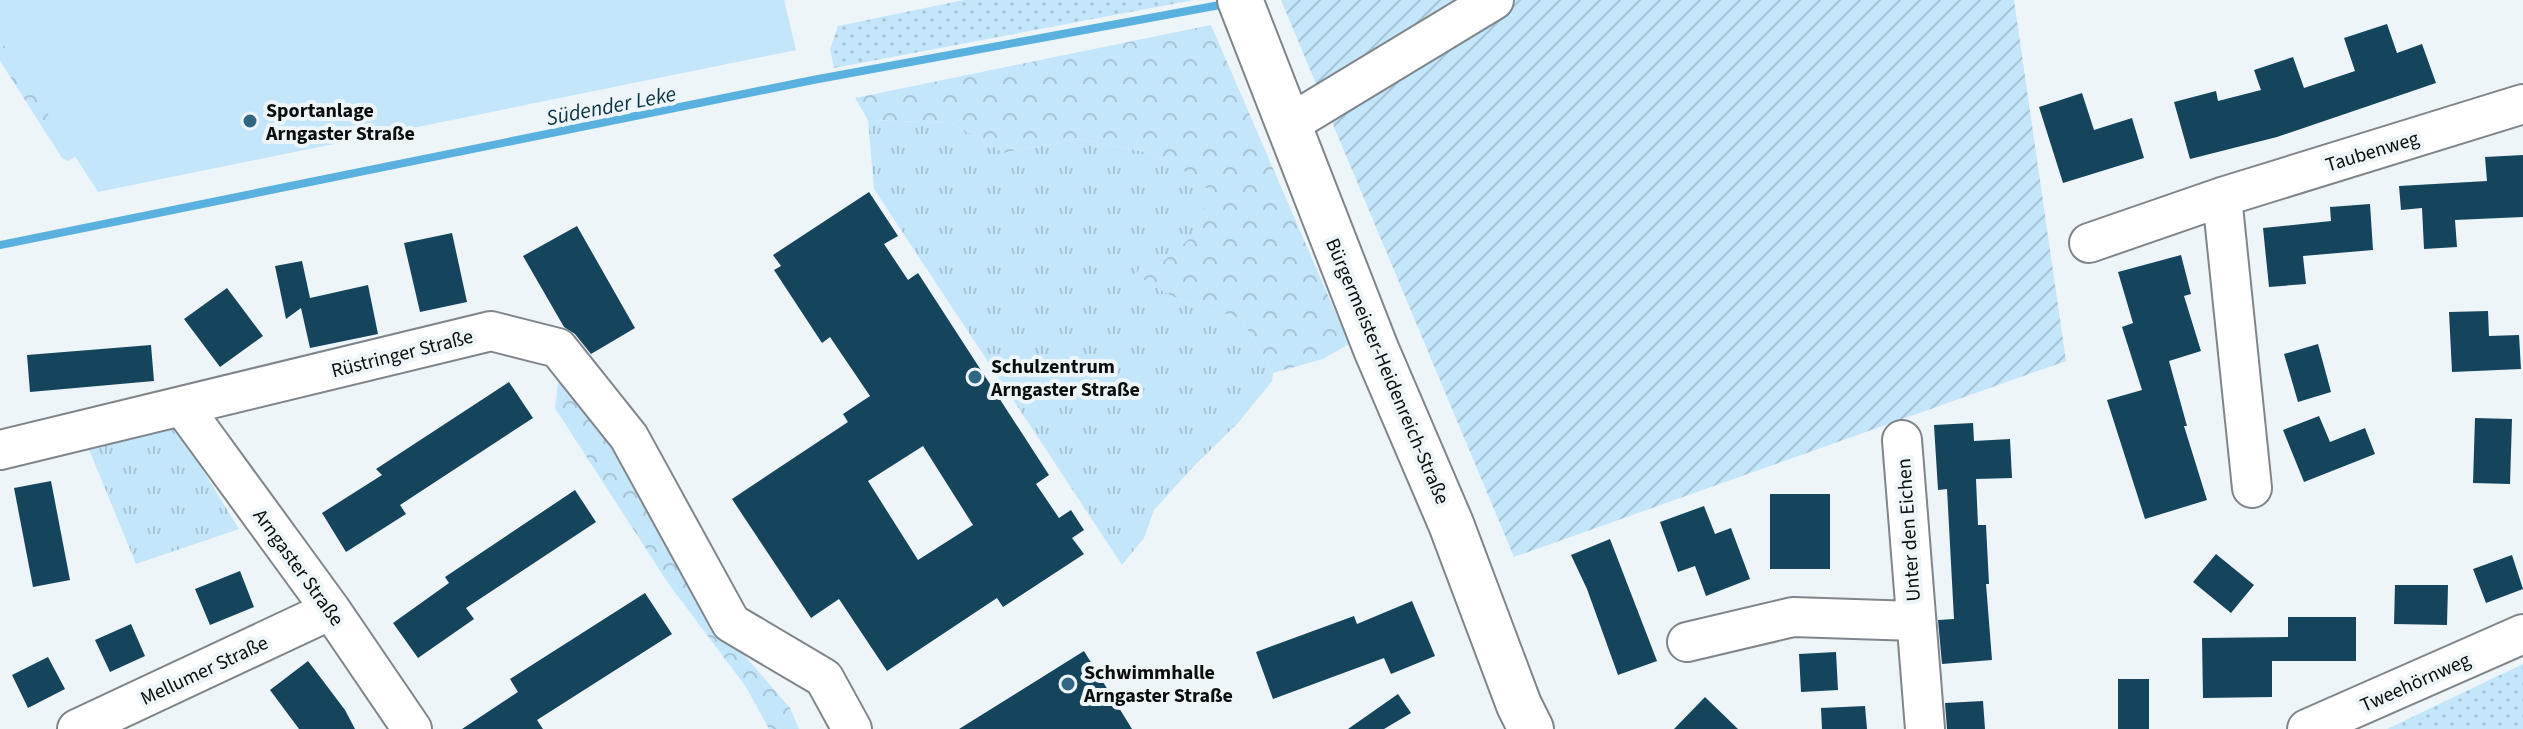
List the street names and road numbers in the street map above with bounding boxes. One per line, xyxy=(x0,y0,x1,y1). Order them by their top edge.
street label: Taubenweg xyxy=(2322,124,2422,179)
street label: Bürgermeister-Heidenreich-Straße xyxy=(1318,234,1456,509)
street label: Rüstringer Straße xyxy=(328,323,476,385)
street label: Unter den Eichen xyxy=(1890,457,1928,602)
street label: Arngaster Straße xyxy=(246,503,350,632)
street label: Mellumer Straße xyxy=(136,629,273,713)
street label: Tweehörnweg xyxy=(2356,646,2475,720)

